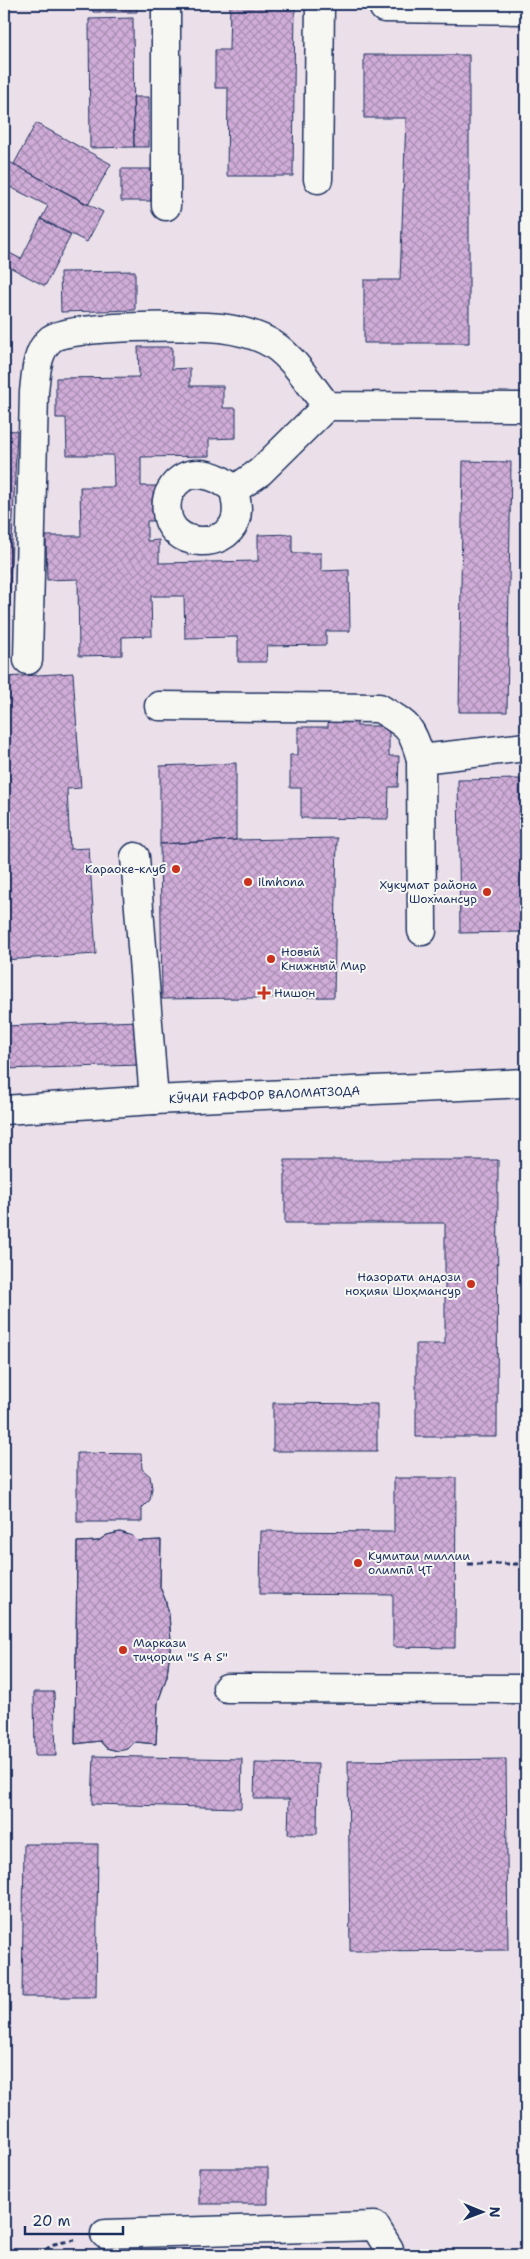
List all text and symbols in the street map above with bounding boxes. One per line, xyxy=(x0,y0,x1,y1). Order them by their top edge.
place label: Караоке-клуб xyxy=(85,861,166,877)
marker: Караоке-клуб xyxy=(170,863,182,875)
place label: ilmhona xyxy=(258,874,305,890)
marker: ilmhona xyxy=(242,876,254,888)
place label: Хукумат района Шохмансур xyxy=(379,877,478,907)
marker: Хукумат района Шохмансур xyxy=(481,886,493,898)
place label: Новый Книжный Мир xyxy=(281,944,367,974)
marker: Новый Книжный Мир xyxy=(265,953,277,965)
place label: Нишон xyxy=(274,985,315,1001)
marker: Нишон xyxy=(258,987,270,999)
street label: КӮЧАИ ҒАФФОР ВАЛОМАТЗОДА xyxy=(169,1083,361,1107)
place label: Назорати андози ноҳияи Шоҳмансур xyxy=(345,1269,461,1299)
marker: Назорати андози ноҳияи Шоҳмансур xyxy=(465,1278,477,1290)
place label: Кумитаи миллии олимпӣ ҶТ xyxy=(368,1548,470,1578)
marker: Кумитаи миллии олимпӣ ҶТ xyxy=(352,1557,364,1569)
place label: Маркази тиҷории "S A S" xyxy=(133,1635,228,1665)
marker: Маркази тиҷории "S A S" xyxy=(117,1644,129,1656)
north arrow xyxy=(458,2186,508,2236)
scale bar xyxy=(25,2204,122,2236)
text: N xyxy=(486,2207,504,2218)
text: 20 m xyxy=(32,2211,71,2231)

